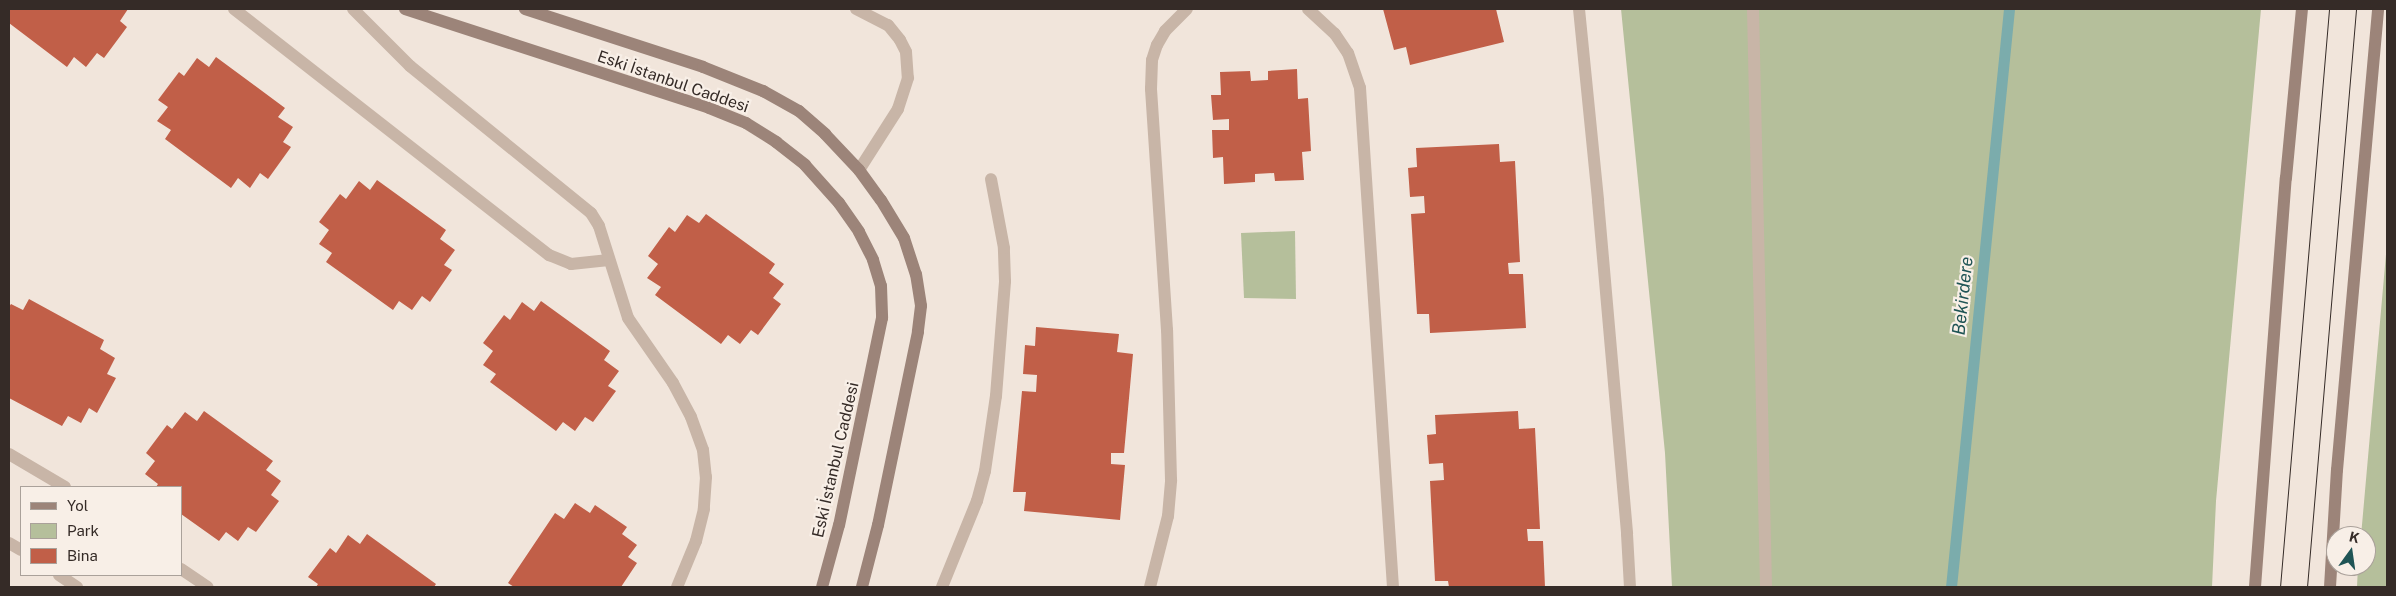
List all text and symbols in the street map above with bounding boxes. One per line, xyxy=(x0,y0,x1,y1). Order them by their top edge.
street label: Eski İstanbul Caddesi xyxy=(595,47,751,117)
water label: Bekirdere xyxy=(1948,256,1978,336)
street label: Eski İstanbul Caddesi xyxy=(809,380,863,540)
legend xyxy=(20,486,182,576)
text: Yol xyxy=(67,497,88,514)
text: Park xyxy=(67,522,99,539)
north arrow xyxy=(2326,526,2376,576)
text: K xyxy=(2348,528,2361,546)
text: Bina xyxy=(67,547,98,564)

